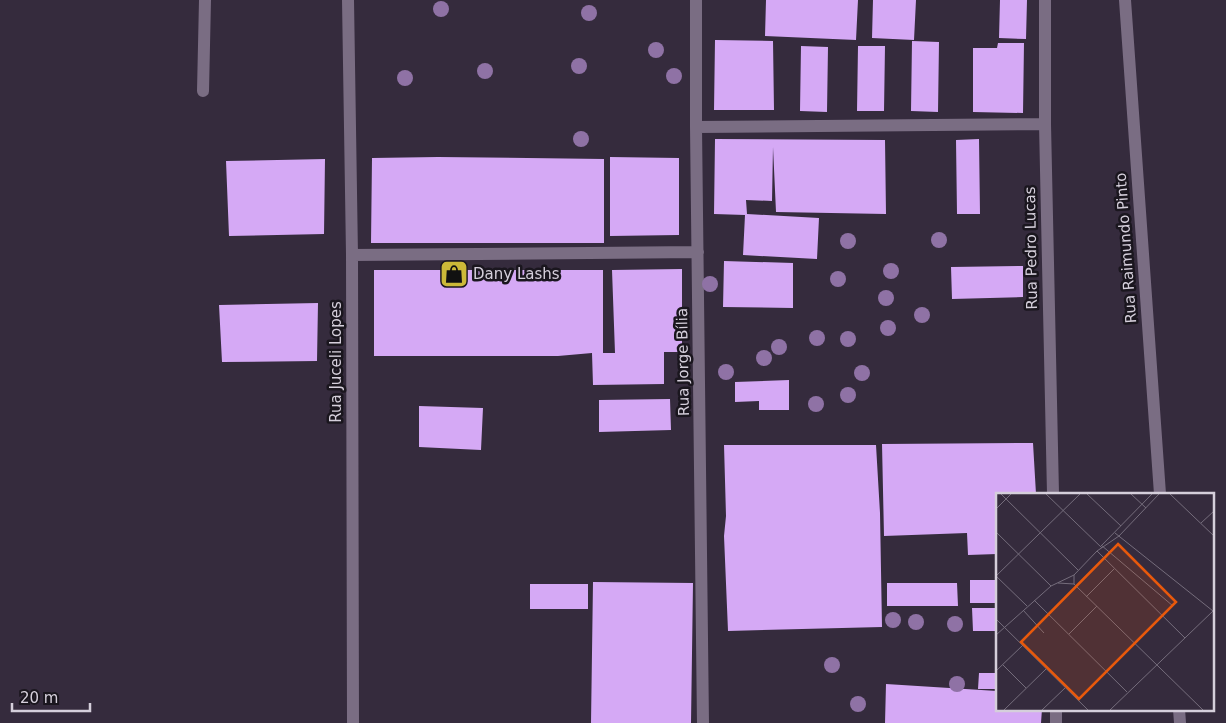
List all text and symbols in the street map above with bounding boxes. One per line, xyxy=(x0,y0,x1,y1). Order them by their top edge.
street label: Rua Raimundo Pinto xyxy=(1112,172,1140,324)
street label: Rua Pedro Lucas xyxy=(1021,186,1041,310)
shop icon: Dany Lashs xyxy=(439,259,469,289)
place label: Dany Lashs xyxy=(473,265,560,283)
street label: Rua Juceli Lopes xyxy=(327,301,345,423)
street label: Rua Jorge Bília xyxy=(673,308,693,416)
inset map xyxy=(996,493,1214,710)
scale bar xyxy=(12,680,90,712)
text: 20 m xyxy=(20,689,58,707)

